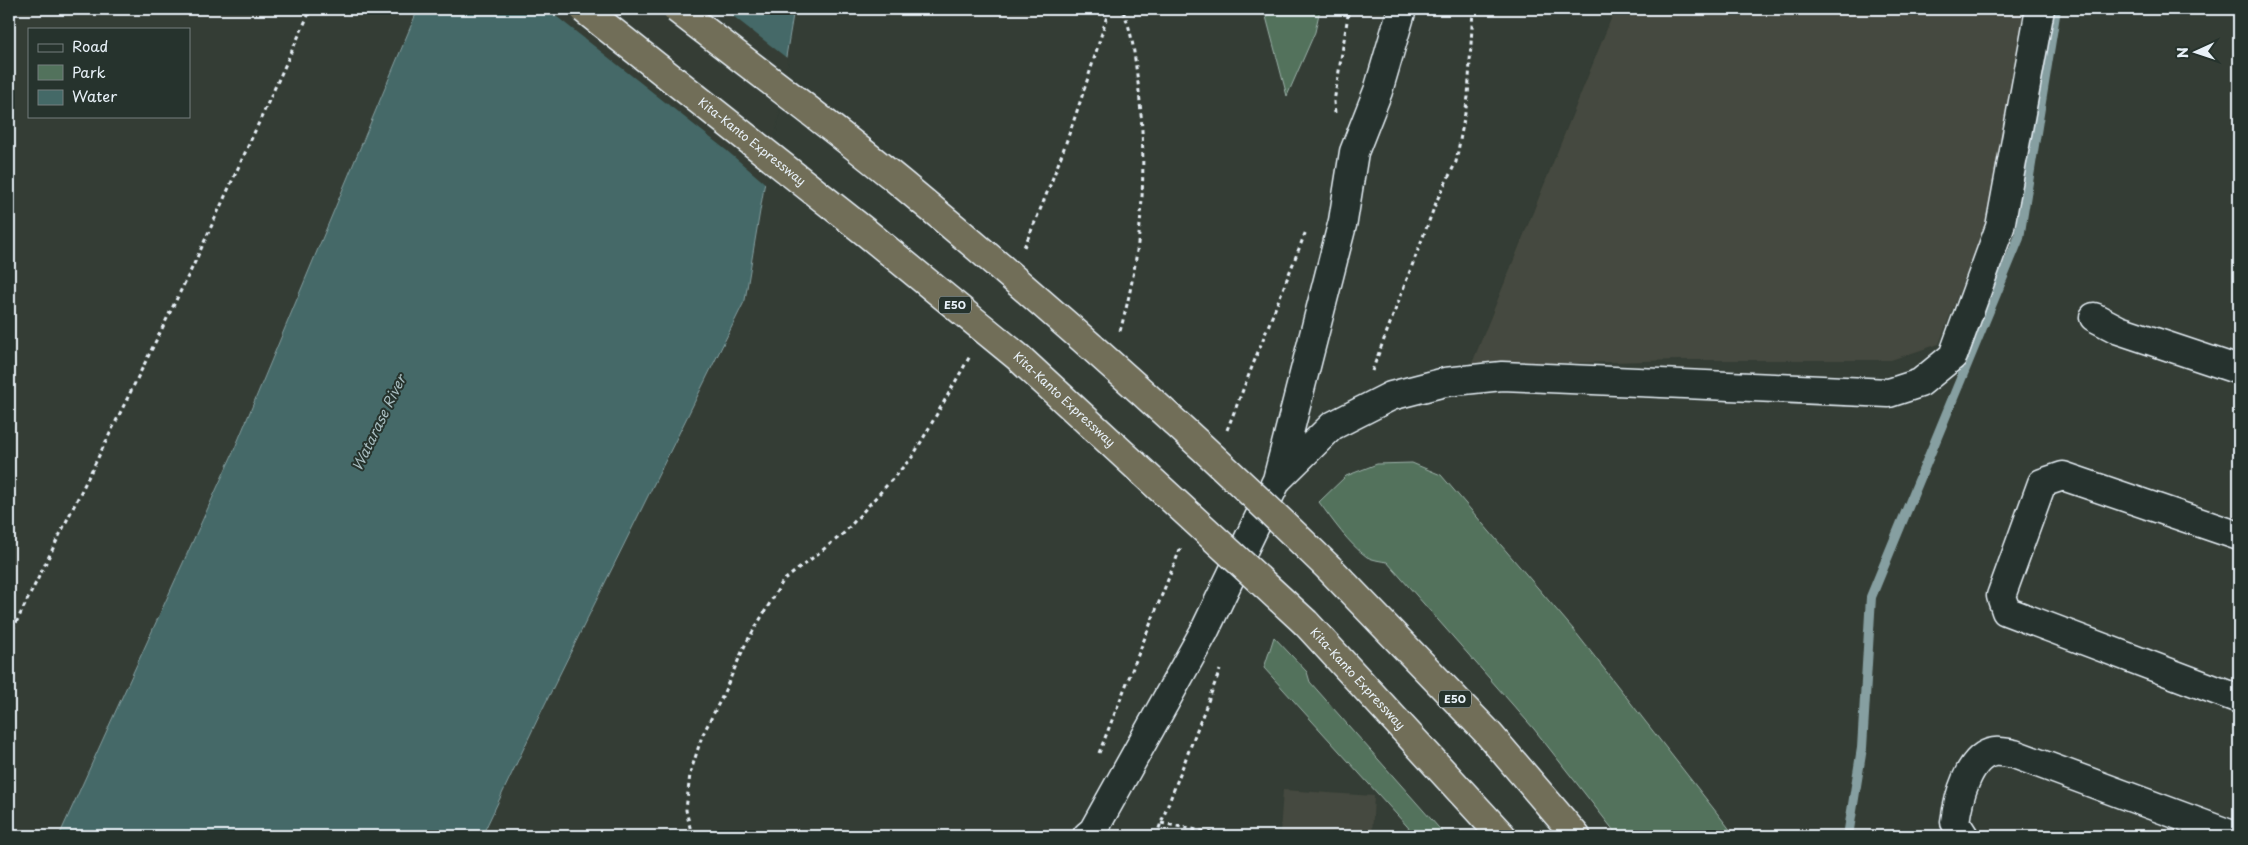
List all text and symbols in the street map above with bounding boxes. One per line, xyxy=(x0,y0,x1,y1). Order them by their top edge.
legend xyxy=(28,28,190,118)
north arrow xyxy=(2170,28,2220,78)
text: Road xyxy=(72,34,108,57)
text: N xyxy=(2172,47,2193,59)
text: Park xyxy=(72,60,106,83)
text: Water xyxy=(72,84,117,107)
street label: Kita-Kanto Expressway xyxy=(695,93,810,189)
road number: E50 xyxy=(939,296,971,314)
street label: Kita-Kanto Expressway xyxy=(1010,347,1120,450)
water label: Watarase River xyxy=(346,370,412,474)
street label: Kita-Kanto Expressway xyxy=(1307,623,1410,733)
road number: E50 xyxy=(1439,691,1471,708)

